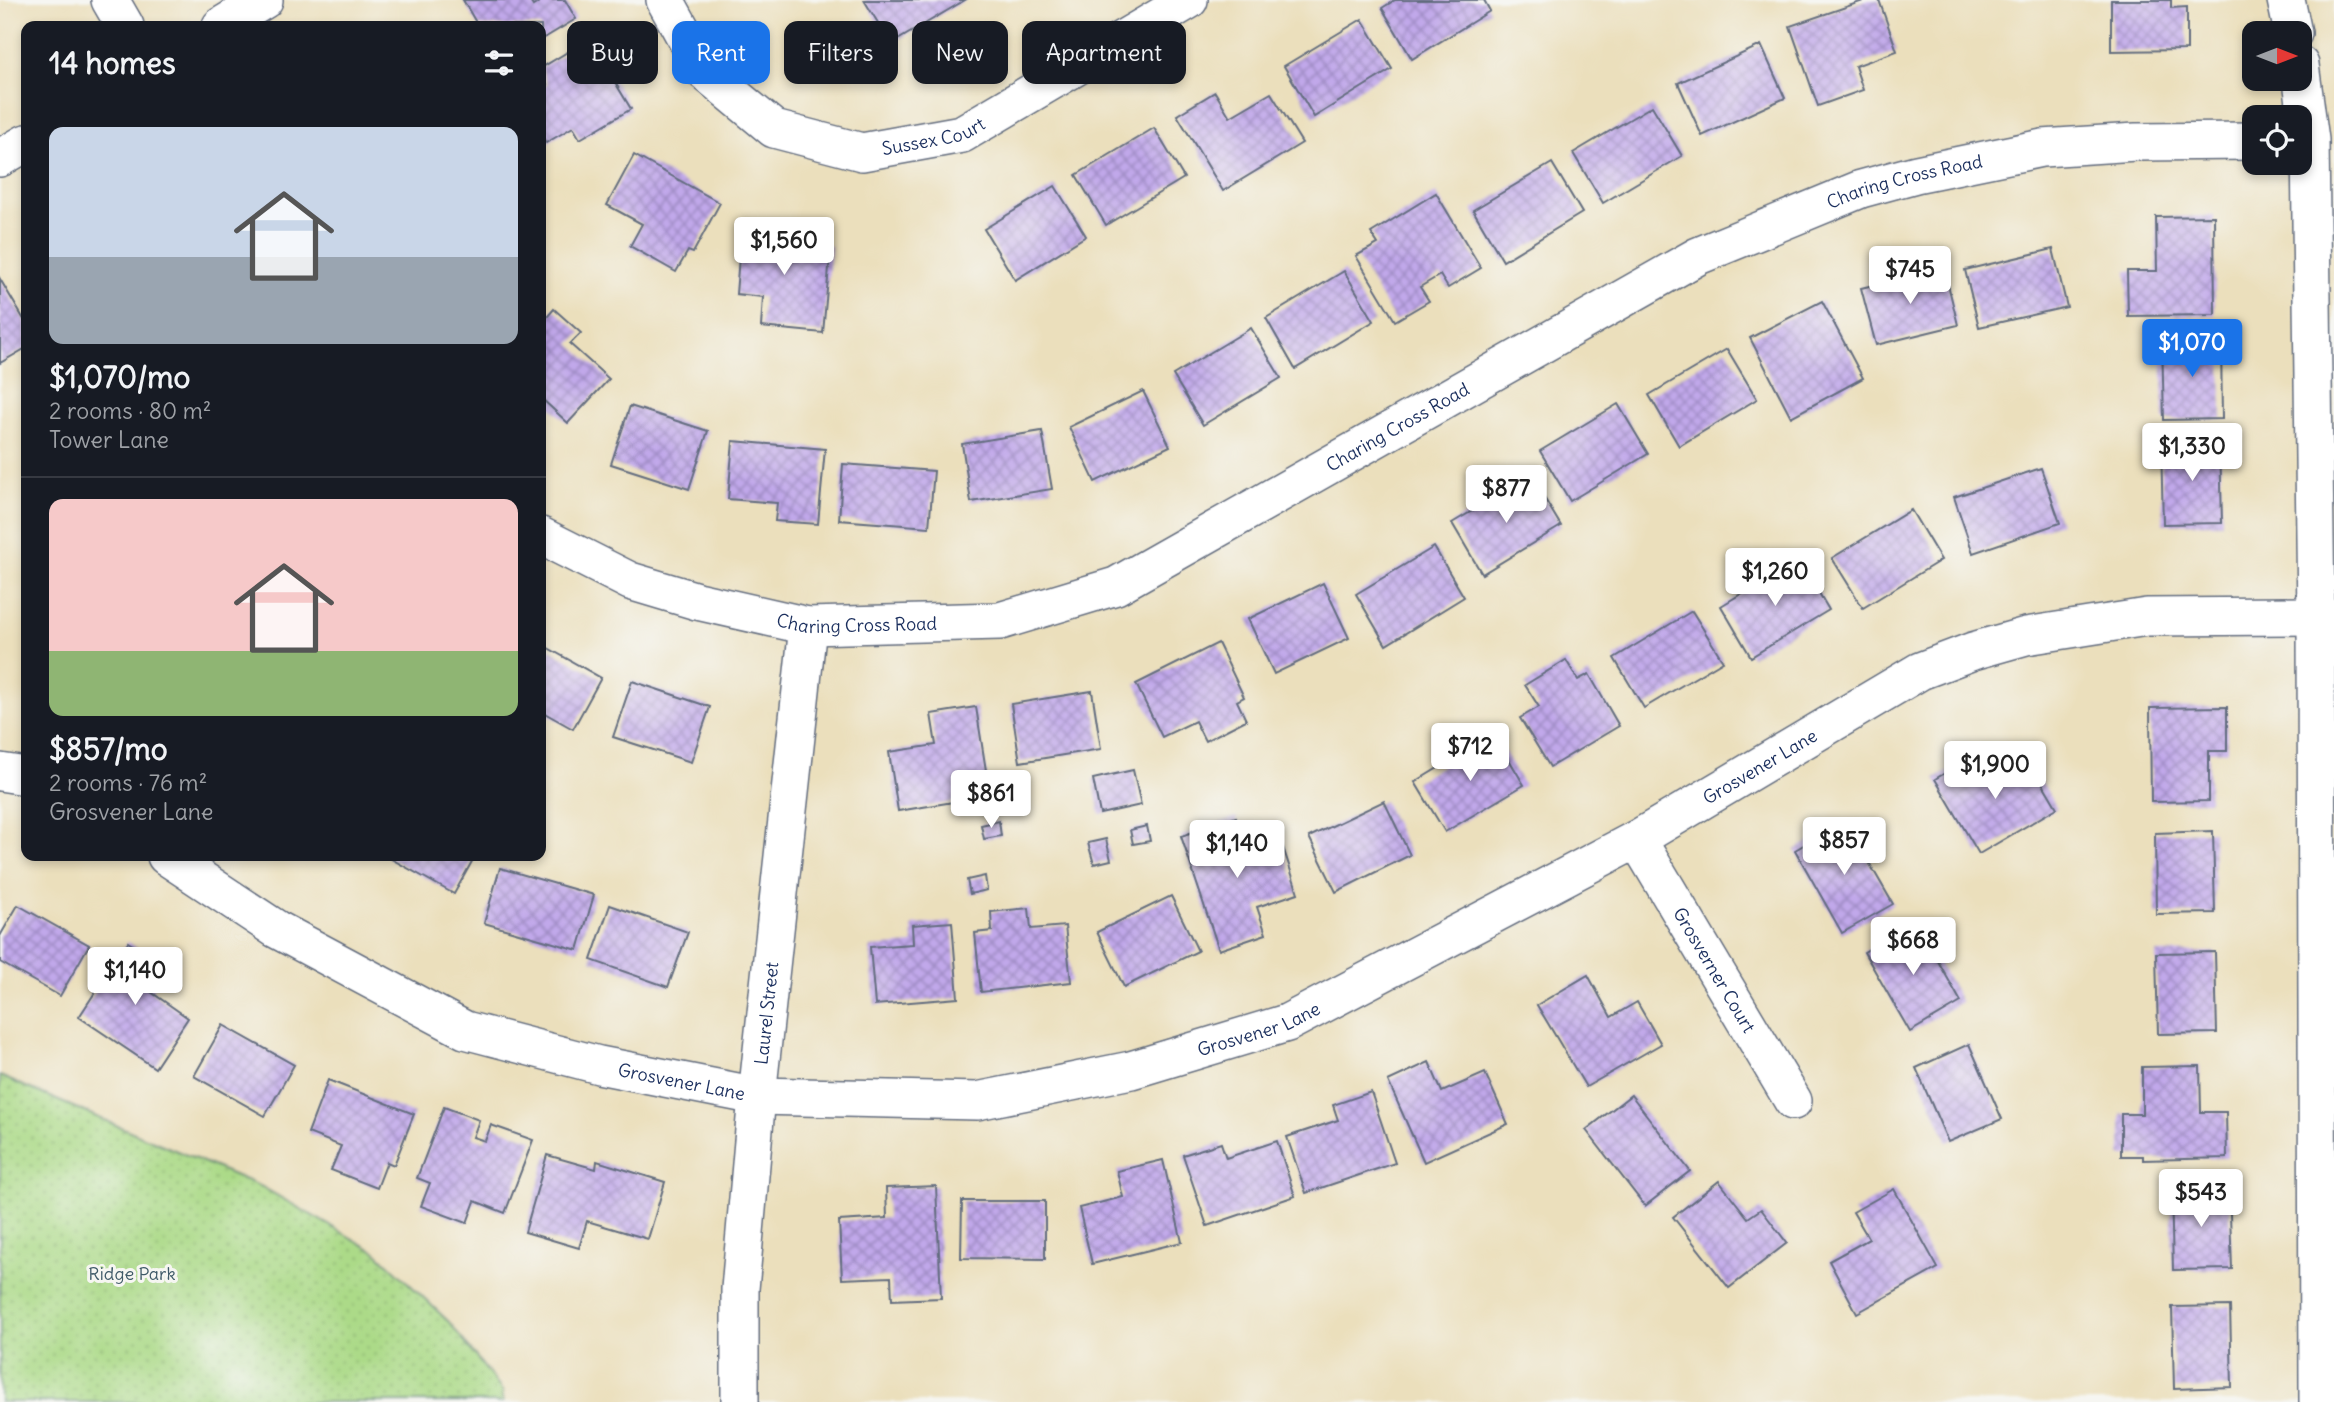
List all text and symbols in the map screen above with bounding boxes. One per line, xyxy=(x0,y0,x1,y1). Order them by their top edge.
chip: Buy xyxy=(567,21,658,84)
chip: Rent xyxy=(672,21,770,84)
chip: Filters xyxy=(784,21,898,84)
chip: New xyxy=(912,21,1008,84)
chip: Apartment xyxy=(1022,21,1186,84)
north arrow xyxy=(2242,21,2312,91)
map controls xyxy=(2242,21,2312,175)
text: 14 homes xyxy=(49,44,176,82)
icon: filters xyxy=(480,44,518,82)
button: locate xyxy=(2242,105,2312,175)
street label: Sussex Court xyxy=(880,112,989,160)
street label: Charing Cross Road xyxy=(1823,149,1985,213)
icon: home xyxy=(221,173,347,299)
pin: $1,560 xyxy=(727,218,841,277)
text: $1,560 xyxy=(750,225,818,254)
pin: $745 xyxy=(1869,246,1951,306)
text: $745 xyxy=(1885,254,1935,283)
pin: $1,070 xyxy=(2135,320,2249,379)
text: $1,070 xyxy=(2158,327,2226,356)
text: $1,070/mo xyxy=(49,358,190,396)
street label: Charing Cross Road xyxy=(1322,377,1473,476)
text: 2 rooms · 80 m² xyxy=(49,396,211,425)
pin: $1,330 xyxy=(2135,424,2249,483)
text: Tower Lane xyxy=(49,425,169,454)
text: $1,330 xyxy=(2158,431,2226,460)
pin: $877 xyxy=(1465,466,1547,525)
text: $877 xyxy=(1482,473,1530,502)
icon: home xyxy=(221,545,347,671)
pin: $1,260 xyxy=(1718,548,1832,608)
text: $1,260 xyxy=(1741,556,1809,585)
street label: Charing Cross Road xyxy=(774,608,938,637)
street label: Grosvener Lane xyxy=(1698,723,1821,809)
pin: $712 xyxy=(1429,724,1511,783)
text: $857/mo xyxy=(49,730,168,768)
text: $712 xyxy=(1447,731,1493,760)
pin: $1,900 xyxy=(1938,742,2052,801)
text: $1,900 xyxy=(1960,749,2030,778)
text: 2 rooms · 76 m² xyxy=(49,768,207,797)
pin: $861 xyxy=(950,770,1032,830)
text: $861 xyxy=(967,778,1015,807)
text: Grosvener Lane xyxy=(49,797,214,826)
pin: $857 xyxy=(1803,818,1885,877)
pin: $1,140 xyxy=(1180,820,1294,880)
text: $857 xyxy=(1819,825,1869,854)
text: $1,140 xyxy=(1206,828,1268,857)
street label: Grosverner Court xyxy=(1669,903,1761,1036)
pin: $668 xyxy=(1872,918,1954,977)
text: $668 xyxy=(1887,925,1939,954)
pin: $1,140 xyxy=(78,948,192,1007)
text: $1,140 xyxy=(104,955,166,984)
street label: Laurel Street xyxy=(749,961,783,1066)
street label: Grosvener Lane xyxy=(1194,996,1324,1061)
street label: Grosvener Lane xyxy=(616,1058,747,1105)
pin: $543 xyxy=(2160,1170,2242,1229)
text: $543 xyxy=(2175,1177,2227,1206)
park label: Ridge Park xyxy=(88,1262,176,1285)

